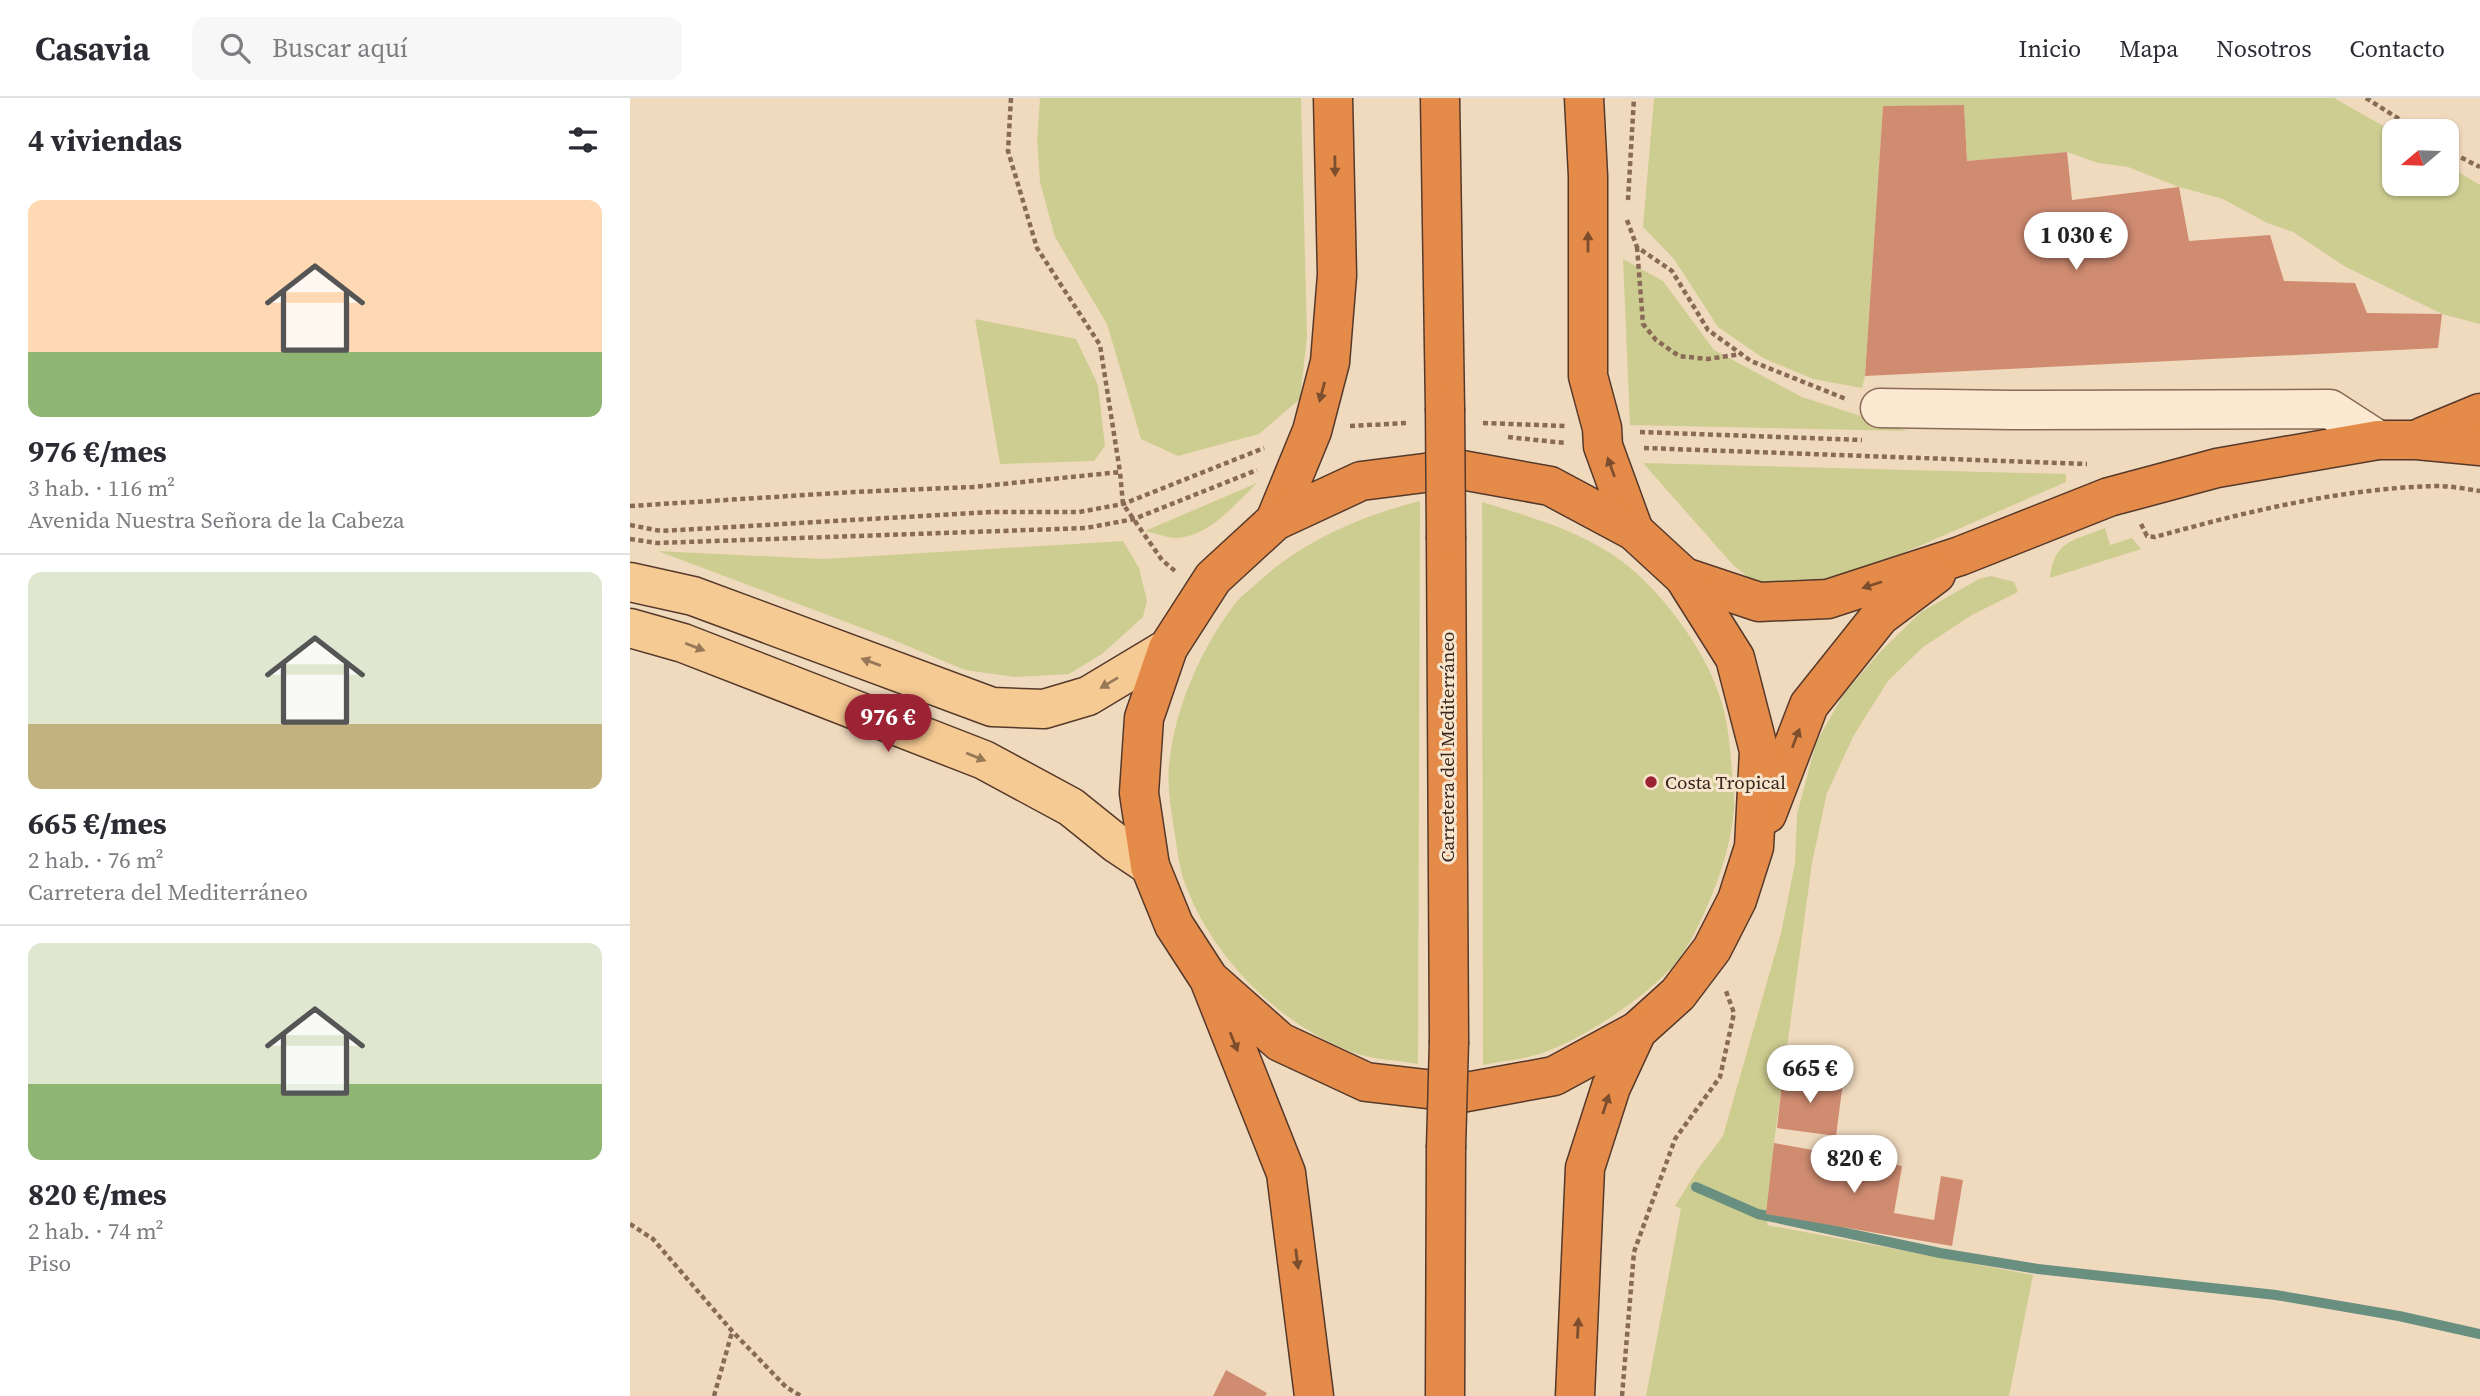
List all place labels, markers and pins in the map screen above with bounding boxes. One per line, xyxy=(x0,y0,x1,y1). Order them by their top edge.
pin: 1 030 € xyxy=(2011,212,2141,272)
pin: 976 € xyxy=(839,694,937,754)
place label: Costa Tropical xyxy=(1665,769,1786,795)
marker: Costa Tropical xyxy=(1643,774,1659,790)
pin: 665 € xyxy=(1761,1046,1859,1105)
pin: 820 € xyxy=(1805,1136,1903,1195)

